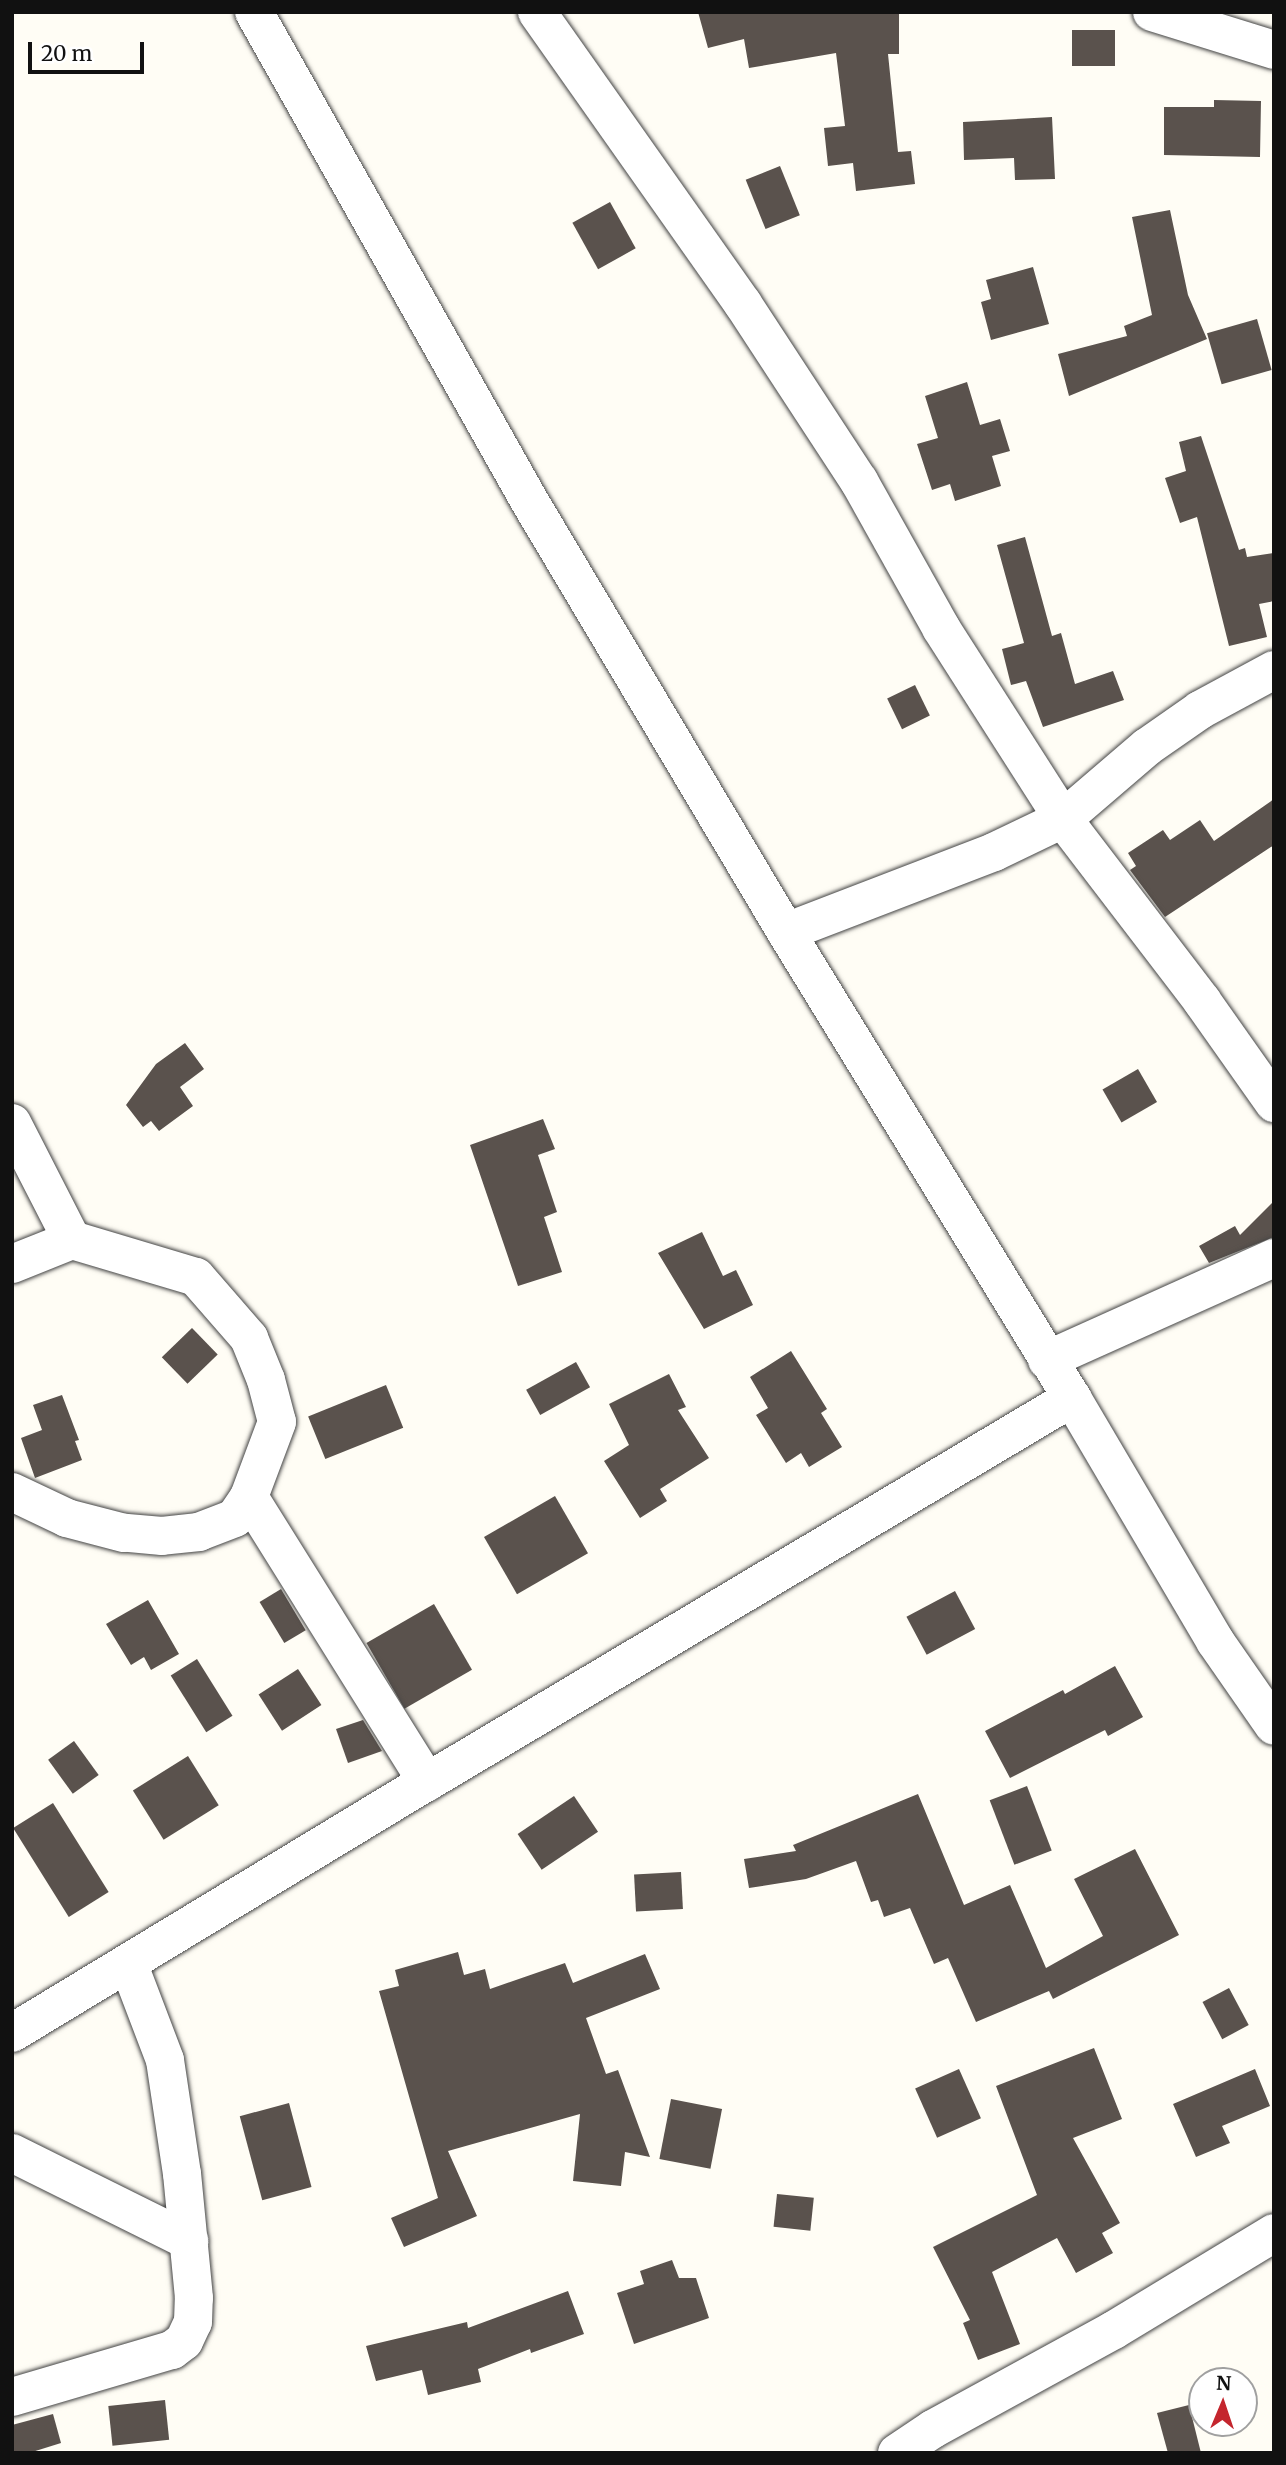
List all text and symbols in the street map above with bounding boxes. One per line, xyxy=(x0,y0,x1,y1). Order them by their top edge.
scale bar xyxy=(32,28,147,72)
text: 20 m xyxy=(41,40,92,67)
north arrow xyxy=(1188,2367,1258,2437)
text: N xyxy=(1216,2371,1232,2395)

